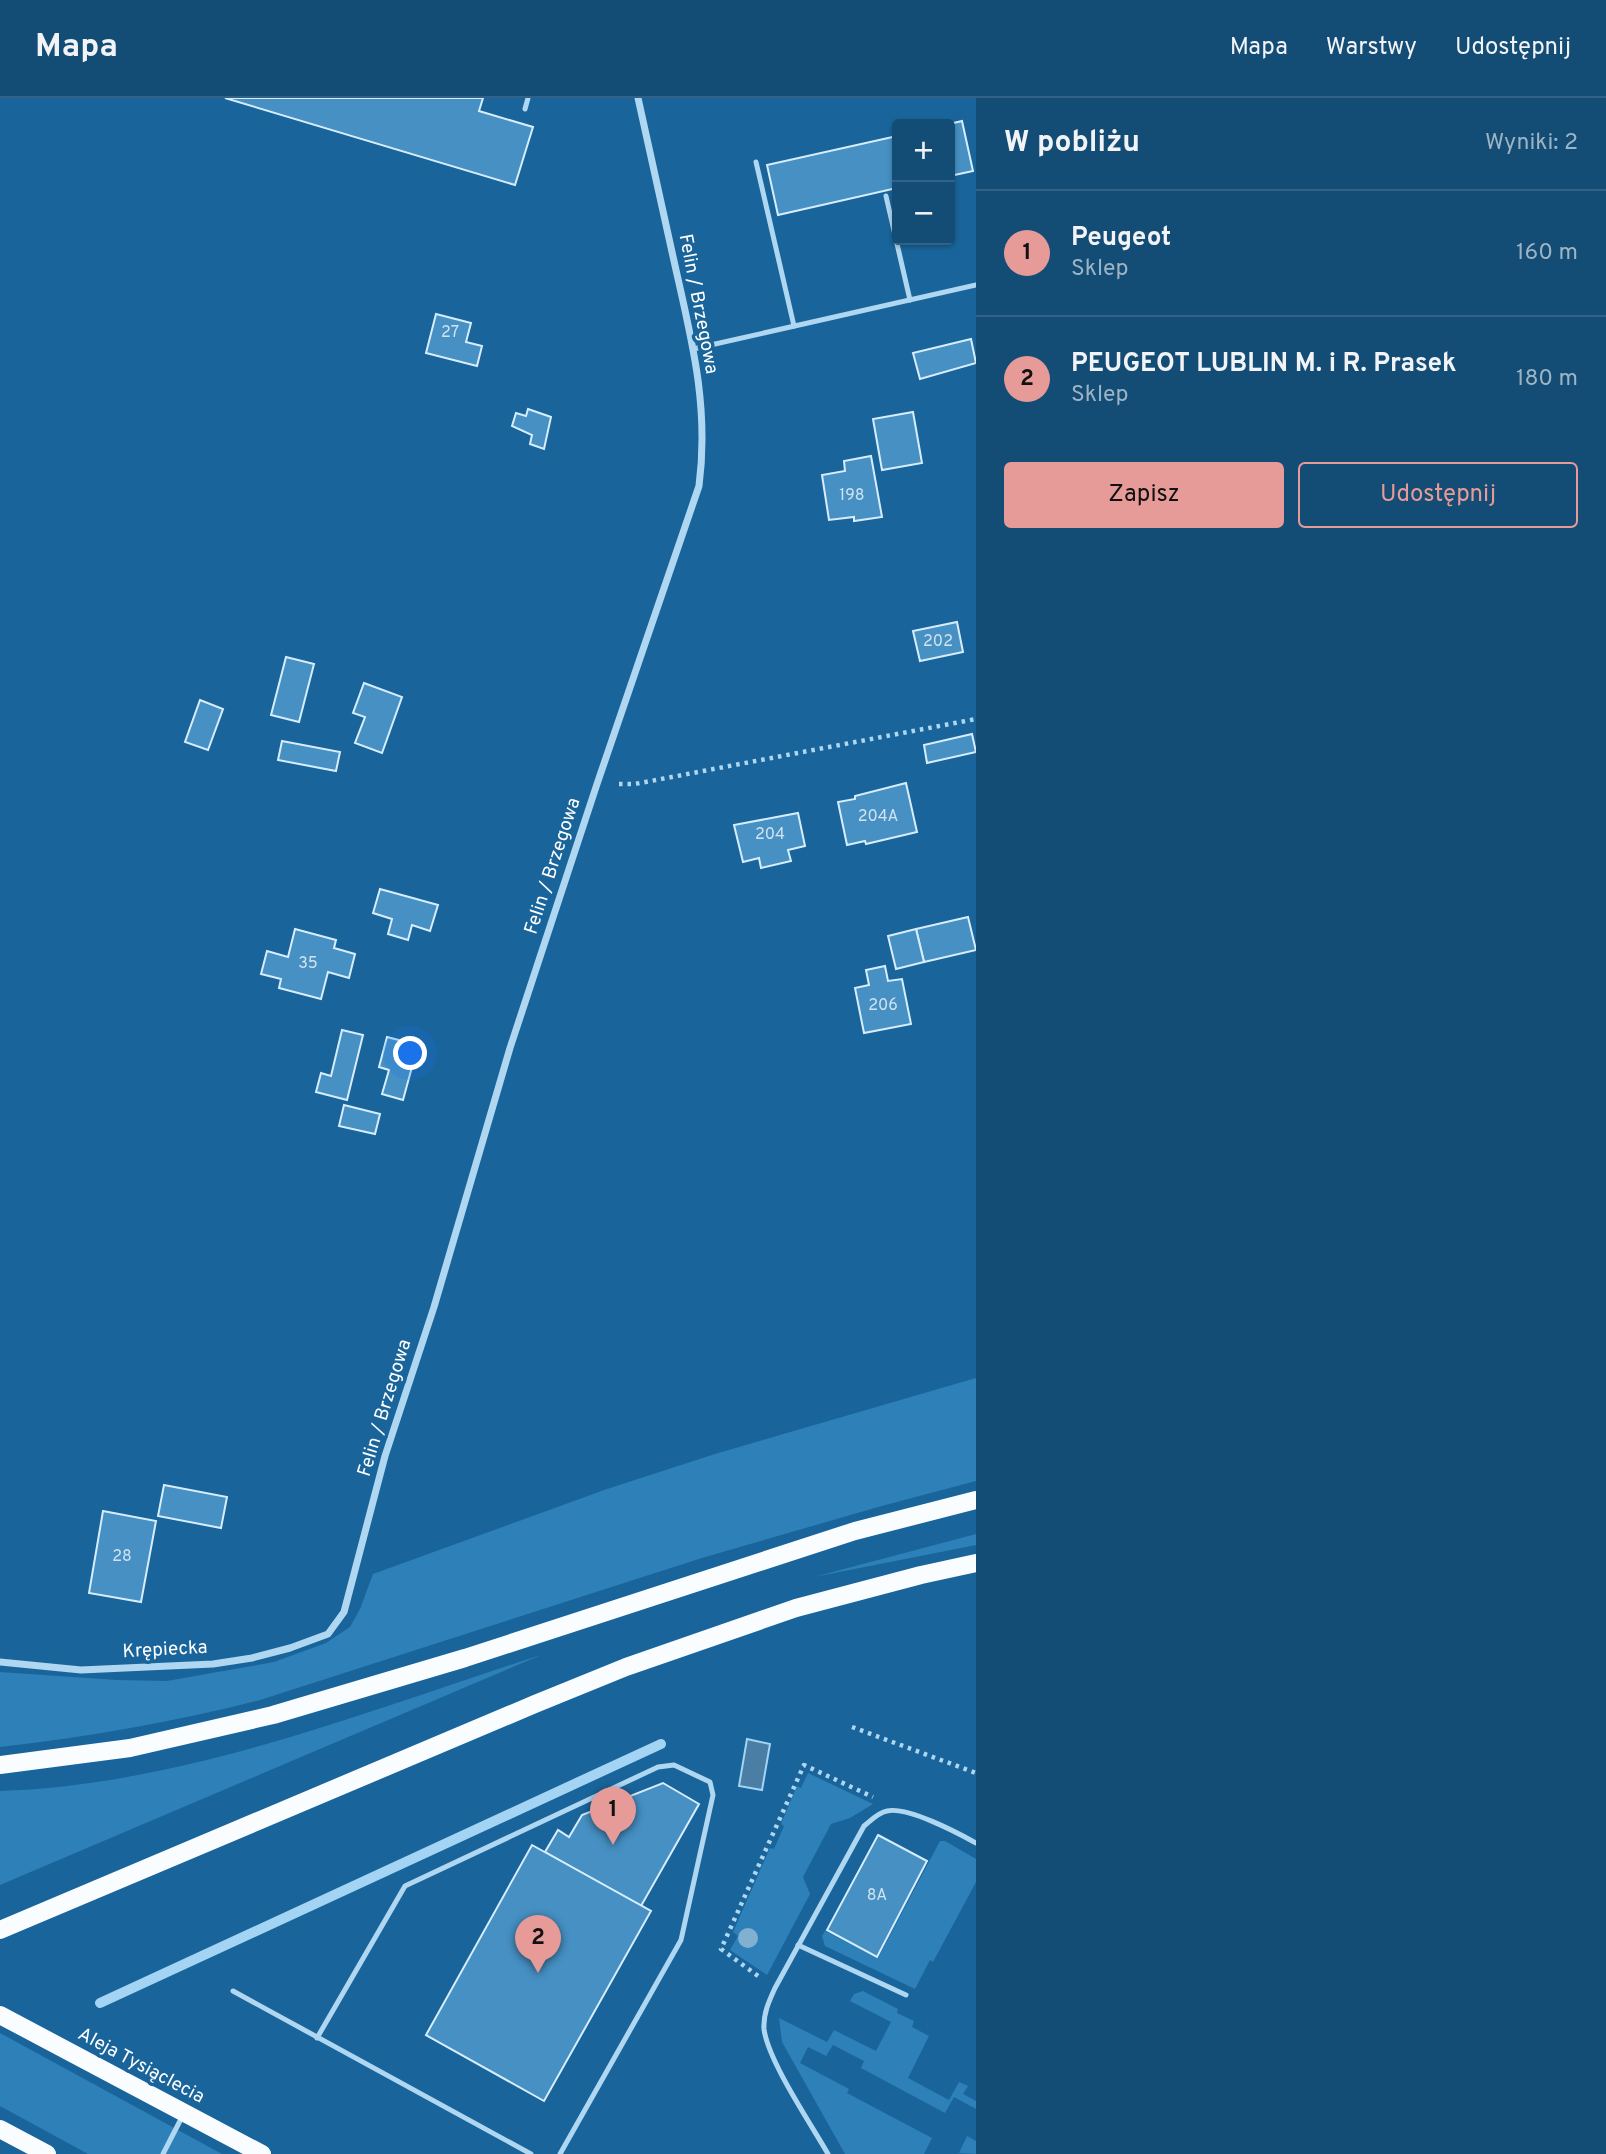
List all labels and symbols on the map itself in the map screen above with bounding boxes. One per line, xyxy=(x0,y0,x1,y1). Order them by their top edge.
street label: Felin / Brzegowa xyxy=(673,232,723,376)
house number: 27 xyxy=(441,323,459,343)
house number: 198 xyxy=(839,486,865,506)
house number: 202 xyxy=(923,632,953,652)
street label: Felin / Brzegowa xyxy=(520,795,586,937)
house number: 204A xyxy=(858,807,898,827)
house number: 204 xyxy=(755,825,785,845)
house number: 35 xyxy=(298,954,318,974)
house number: 206 xyxy=(868,996,898,1016)
your location xyxy=(393,1036,427,1070)
street label: Felin / Brzegowa xyxy=(353,1337,417,1479)
house number: 28 xyxy=(112,1547,132,1567)
street label: Krępiecka xyxy=(122,1636,208,1664)
pin: 1 xyxy=(590,1787,636,1845)
house number: 8A xyxy=(867,1886,887,1906)
pin: 2 xyxy=(515,1915,561,1973)
street label: Aleja Tysiąclecia xyxy=(74,2023,208,2109)

